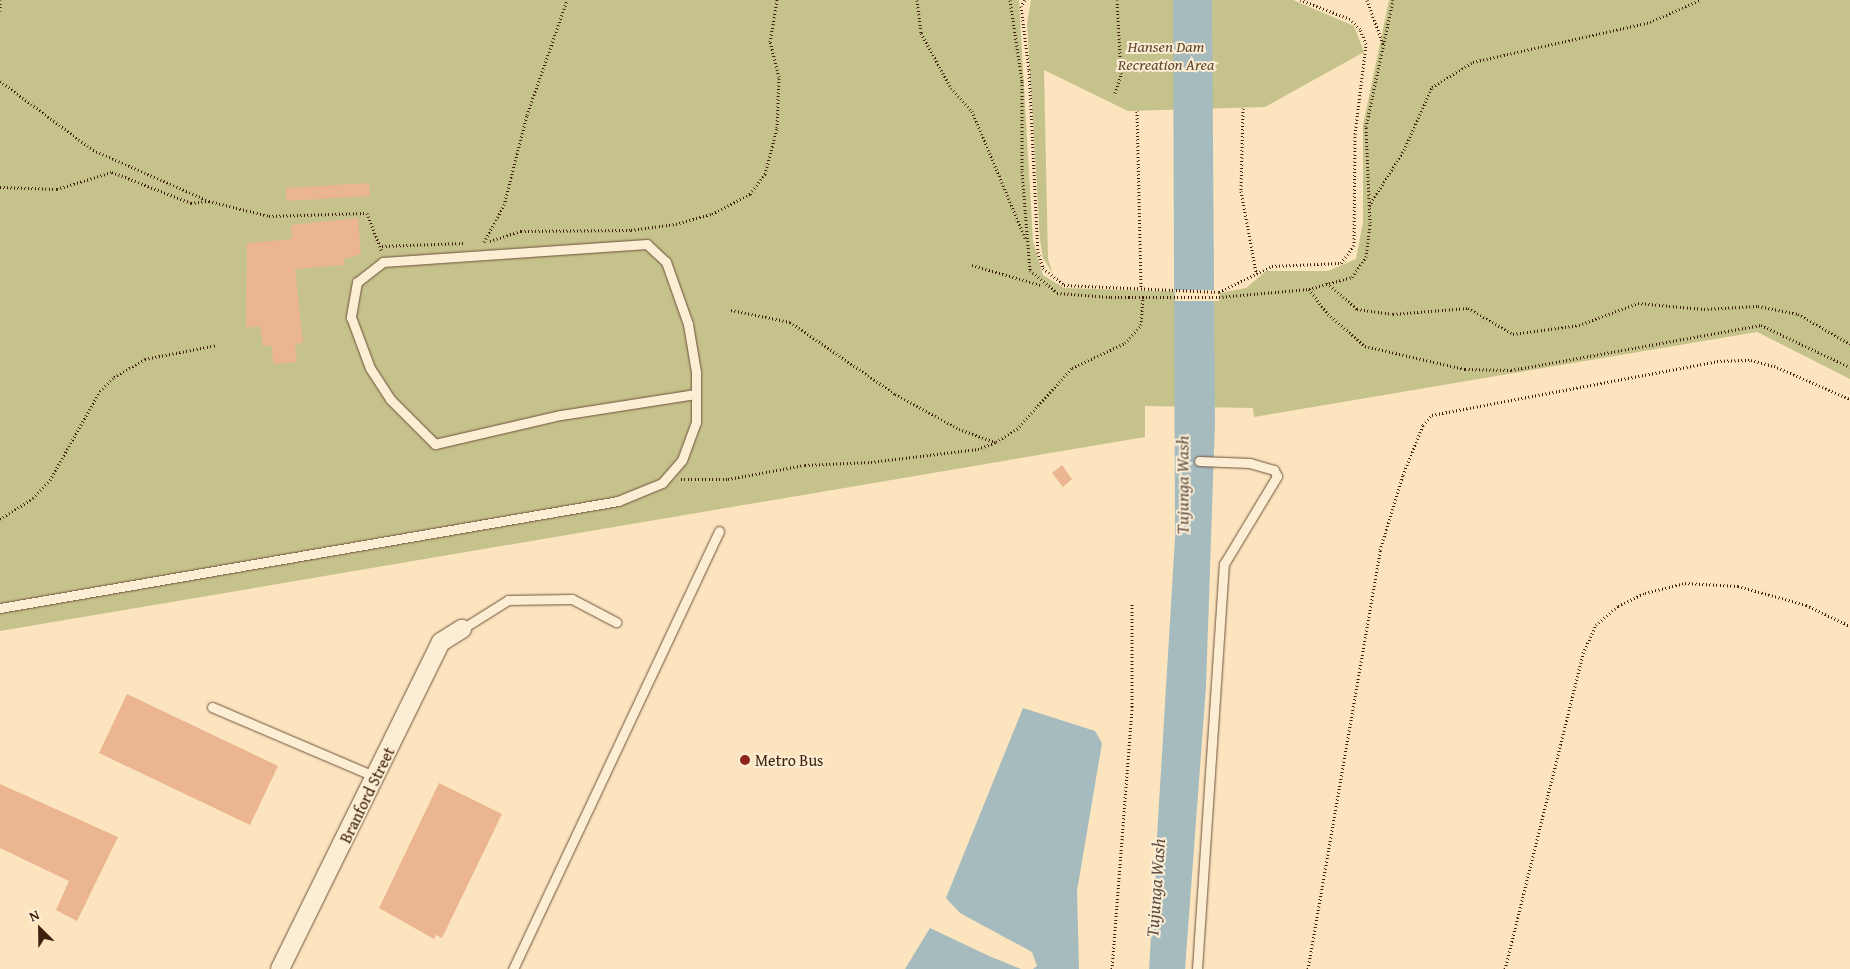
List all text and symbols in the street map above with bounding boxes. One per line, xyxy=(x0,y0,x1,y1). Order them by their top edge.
park label: Hansen Dam Recreation Area xyxy=(1118,36,1214,74)
water label: Tujunga Wash xyxy=(1172,436,1194,534)
street label: Branford Street xyxy=(336,744,398,846)
place label: Metro Bus xyxy=(755,750,823,770)
marker: Metro Bus xyxy=(739,754,751,766)
water label: Tujunga Wash xyxy=(1142,838,1170,938)
north arrow xyxy=(15,904,65,954)
text: N xyxy=(26,904,42,926)

